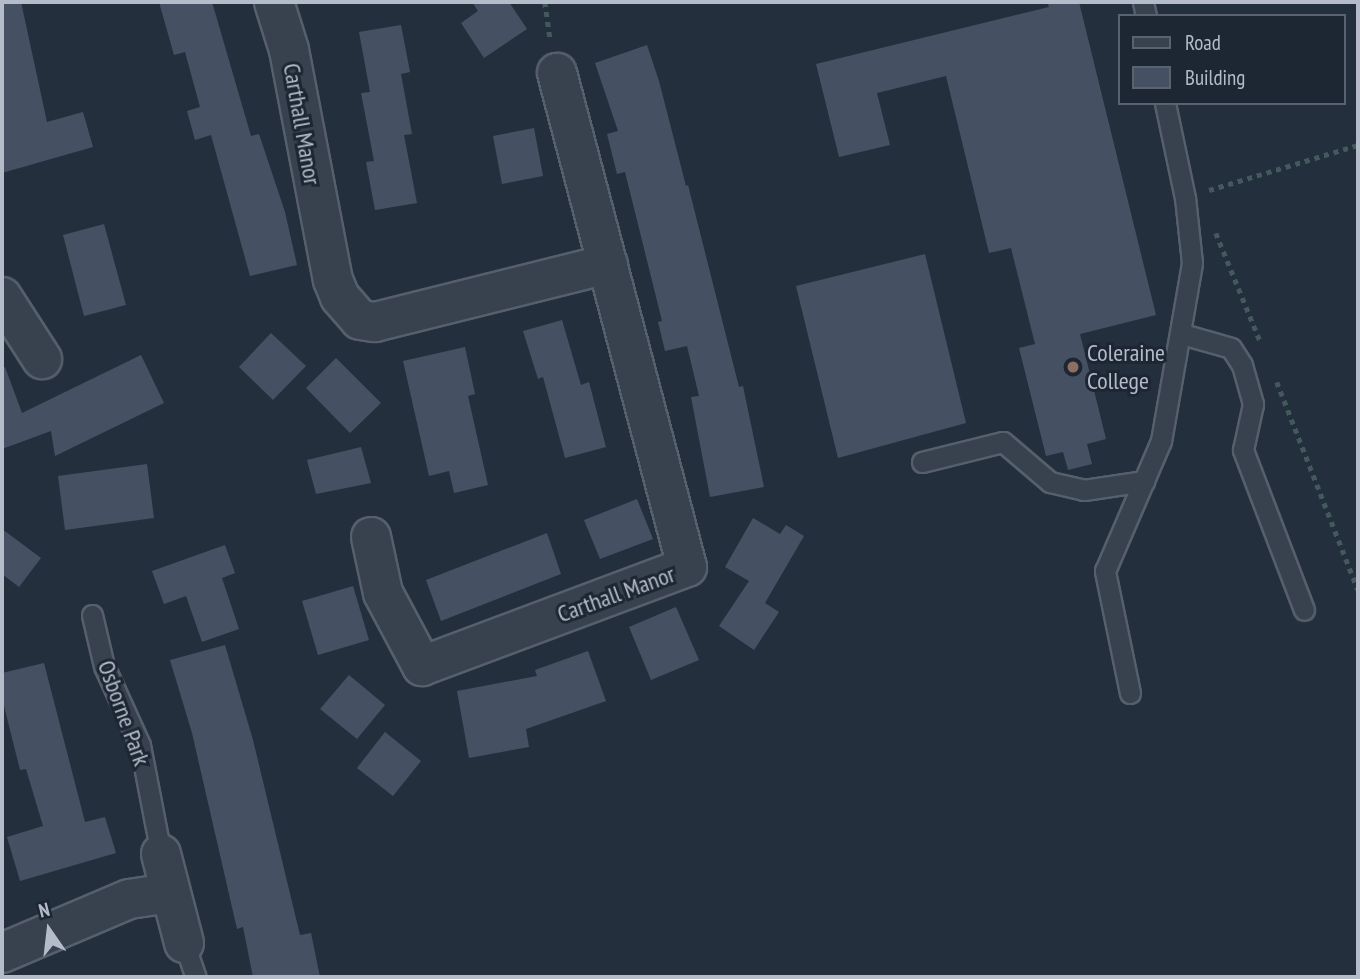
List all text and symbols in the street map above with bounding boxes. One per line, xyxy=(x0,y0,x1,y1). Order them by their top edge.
legend xyxy=(1118,14,1346,105)
text: Road xyxy=(1185,29,1221,56)
street label: Carthall Manor xyxy=(277,61,327,187)
text: Building xyxy=(1185,64,1245,91)
place label: Coleraine College xyxy=(1087,339,1165,395)
marker: Coleraine College xyxy=(1065,359,1081,375)
street label: Carthall Manor xyxy=(553,559,679,629)
street label: Osborne Park xyxy=(92,656,156,770)
north arrow xyxy=(14,895,84,965)
text: N xyxy=(36,897,52,923)

